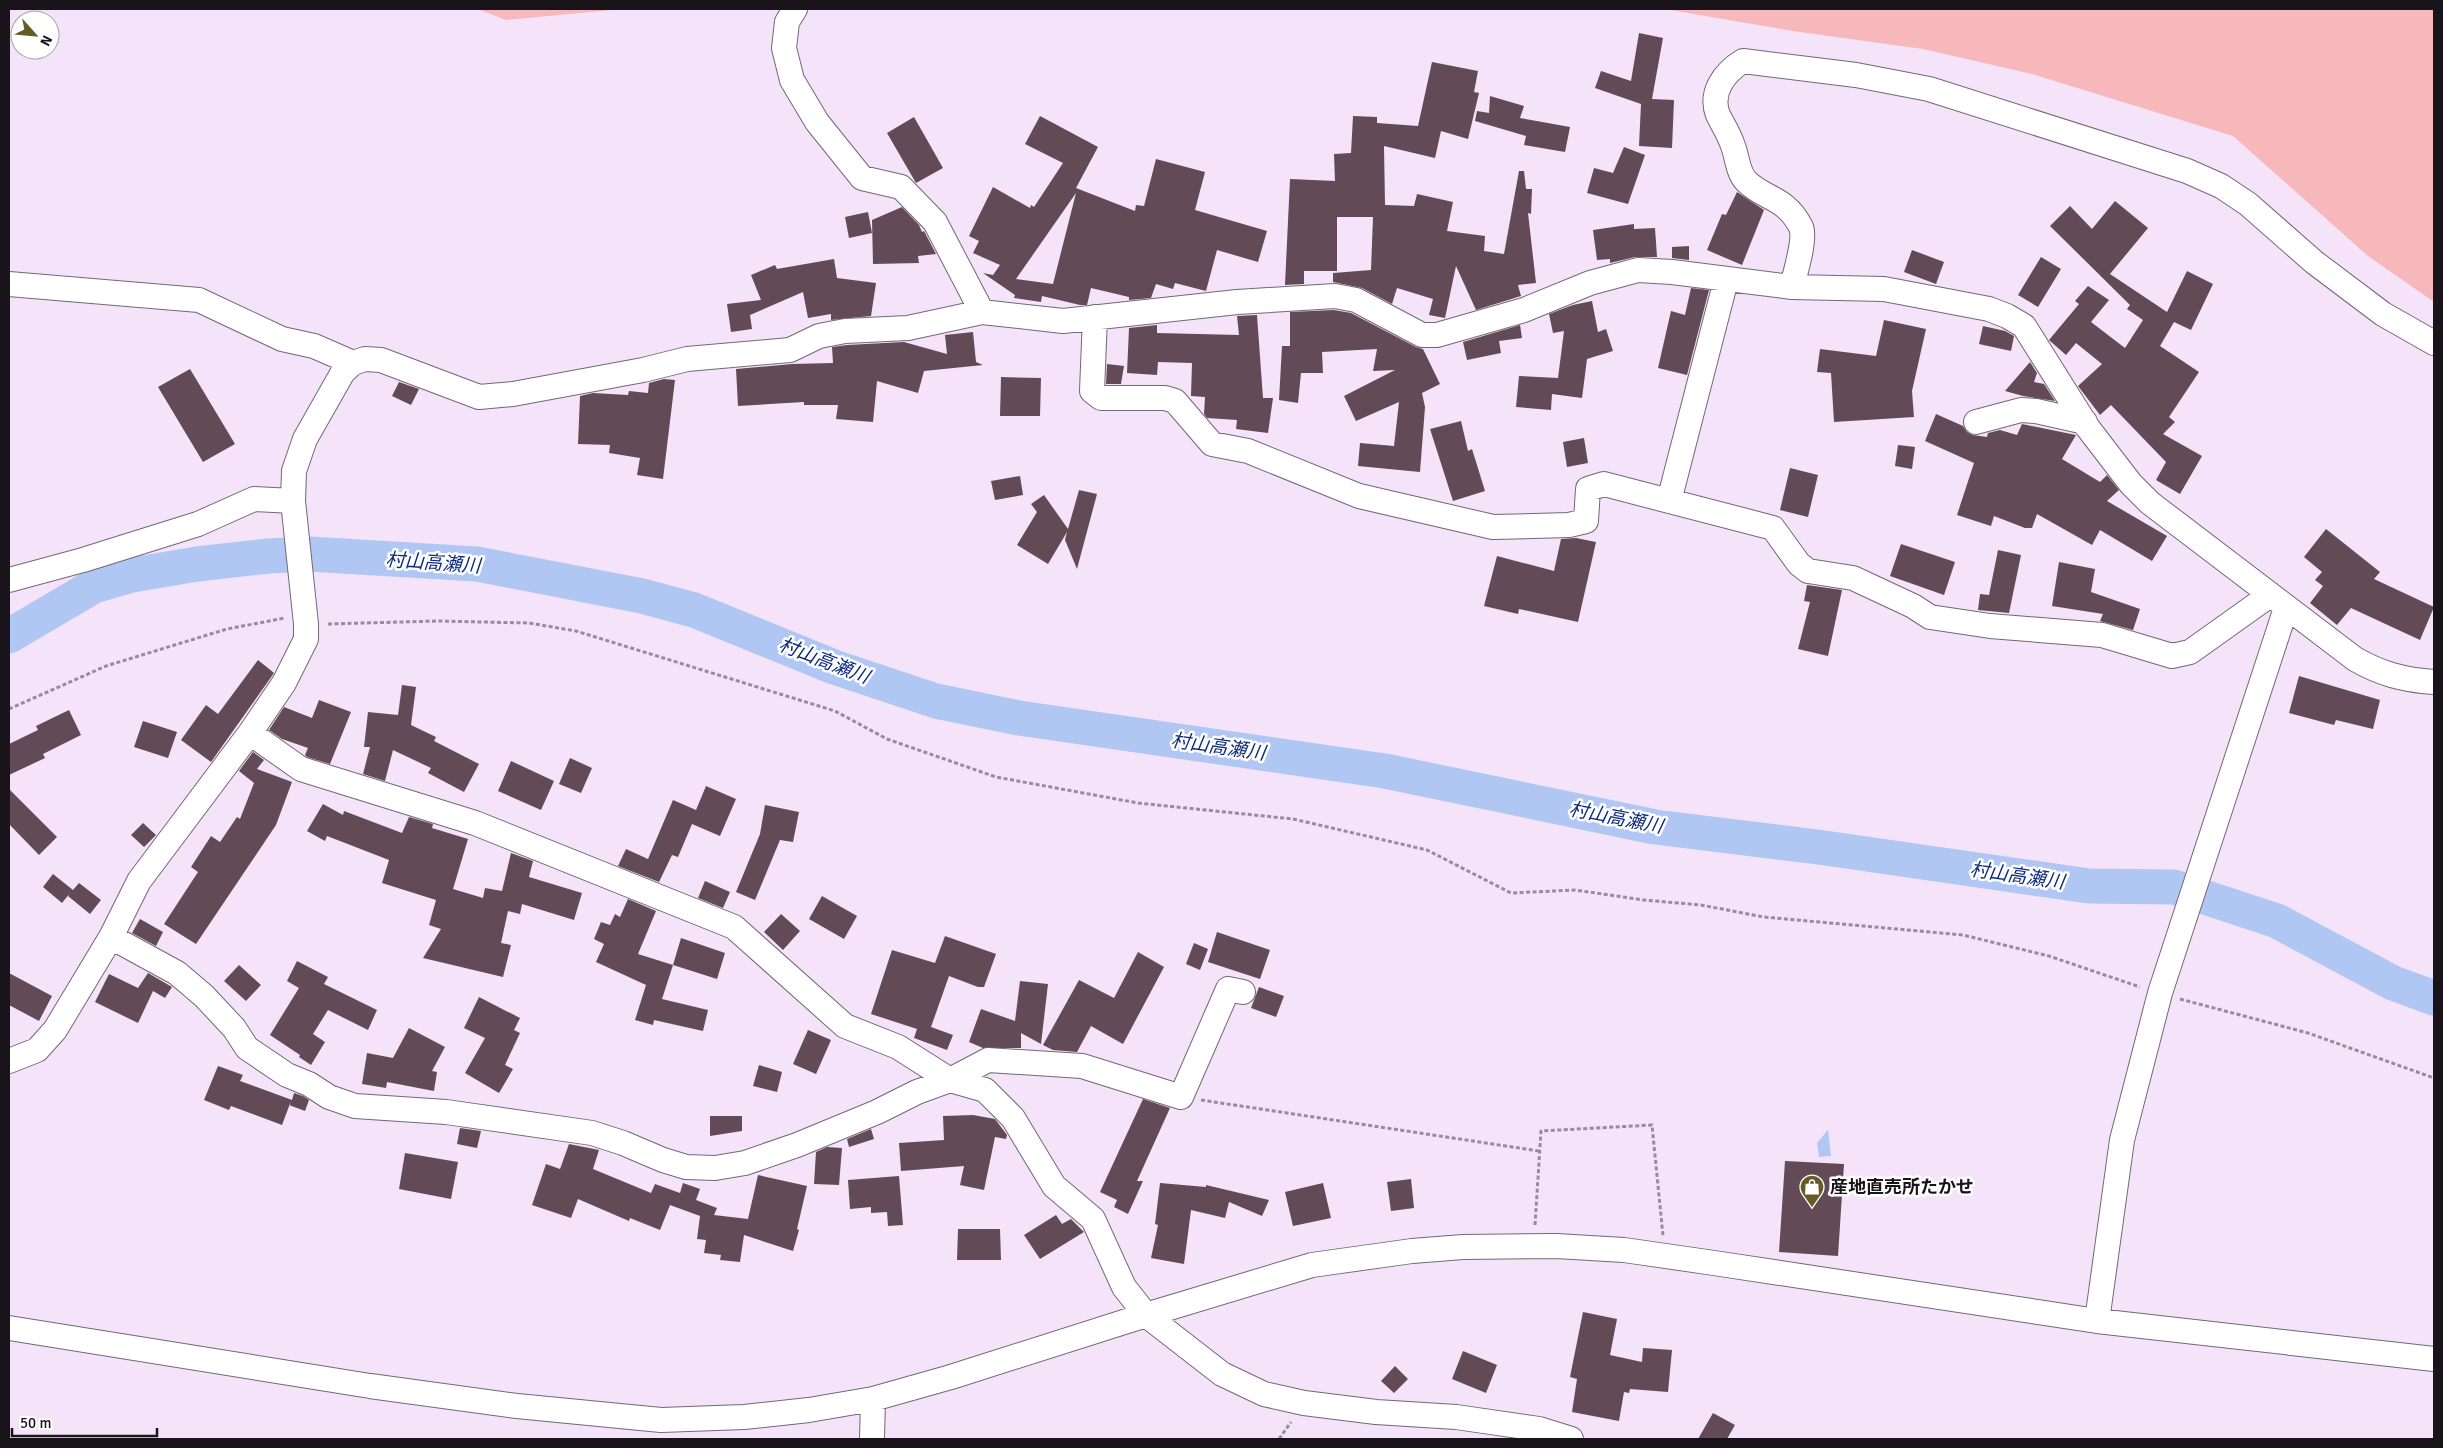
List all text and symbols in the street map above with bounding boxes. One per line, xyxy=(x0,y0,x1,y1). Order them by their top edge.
north arrow xyxy=(10,10,60,60)
text: N xyxy=(36,32,56,49)
water label: 村山高瀬川 xyxy=(385,548,483,578)
water label: 村山高瀬川 xyxy=(775,633,875,690)
water label: 村山高瀬川 xyxy=(1169,729,1269,766)
water label: 村山高瀬川 xyxy=(1567,797,1667,839)
water label: 村山高瀬川 xyxy=(1968,858,2068,895)
shop icon: 産地直売所たかせ xyxy=(1799,1174,1825,1208)
place label: 産地直売所たかせ xyxy=(1830,1176,1974,1198)
scale bar xyxy=(12,1406,158,1438)
text: 50 m xyxy=(20,1414,51,1432)

